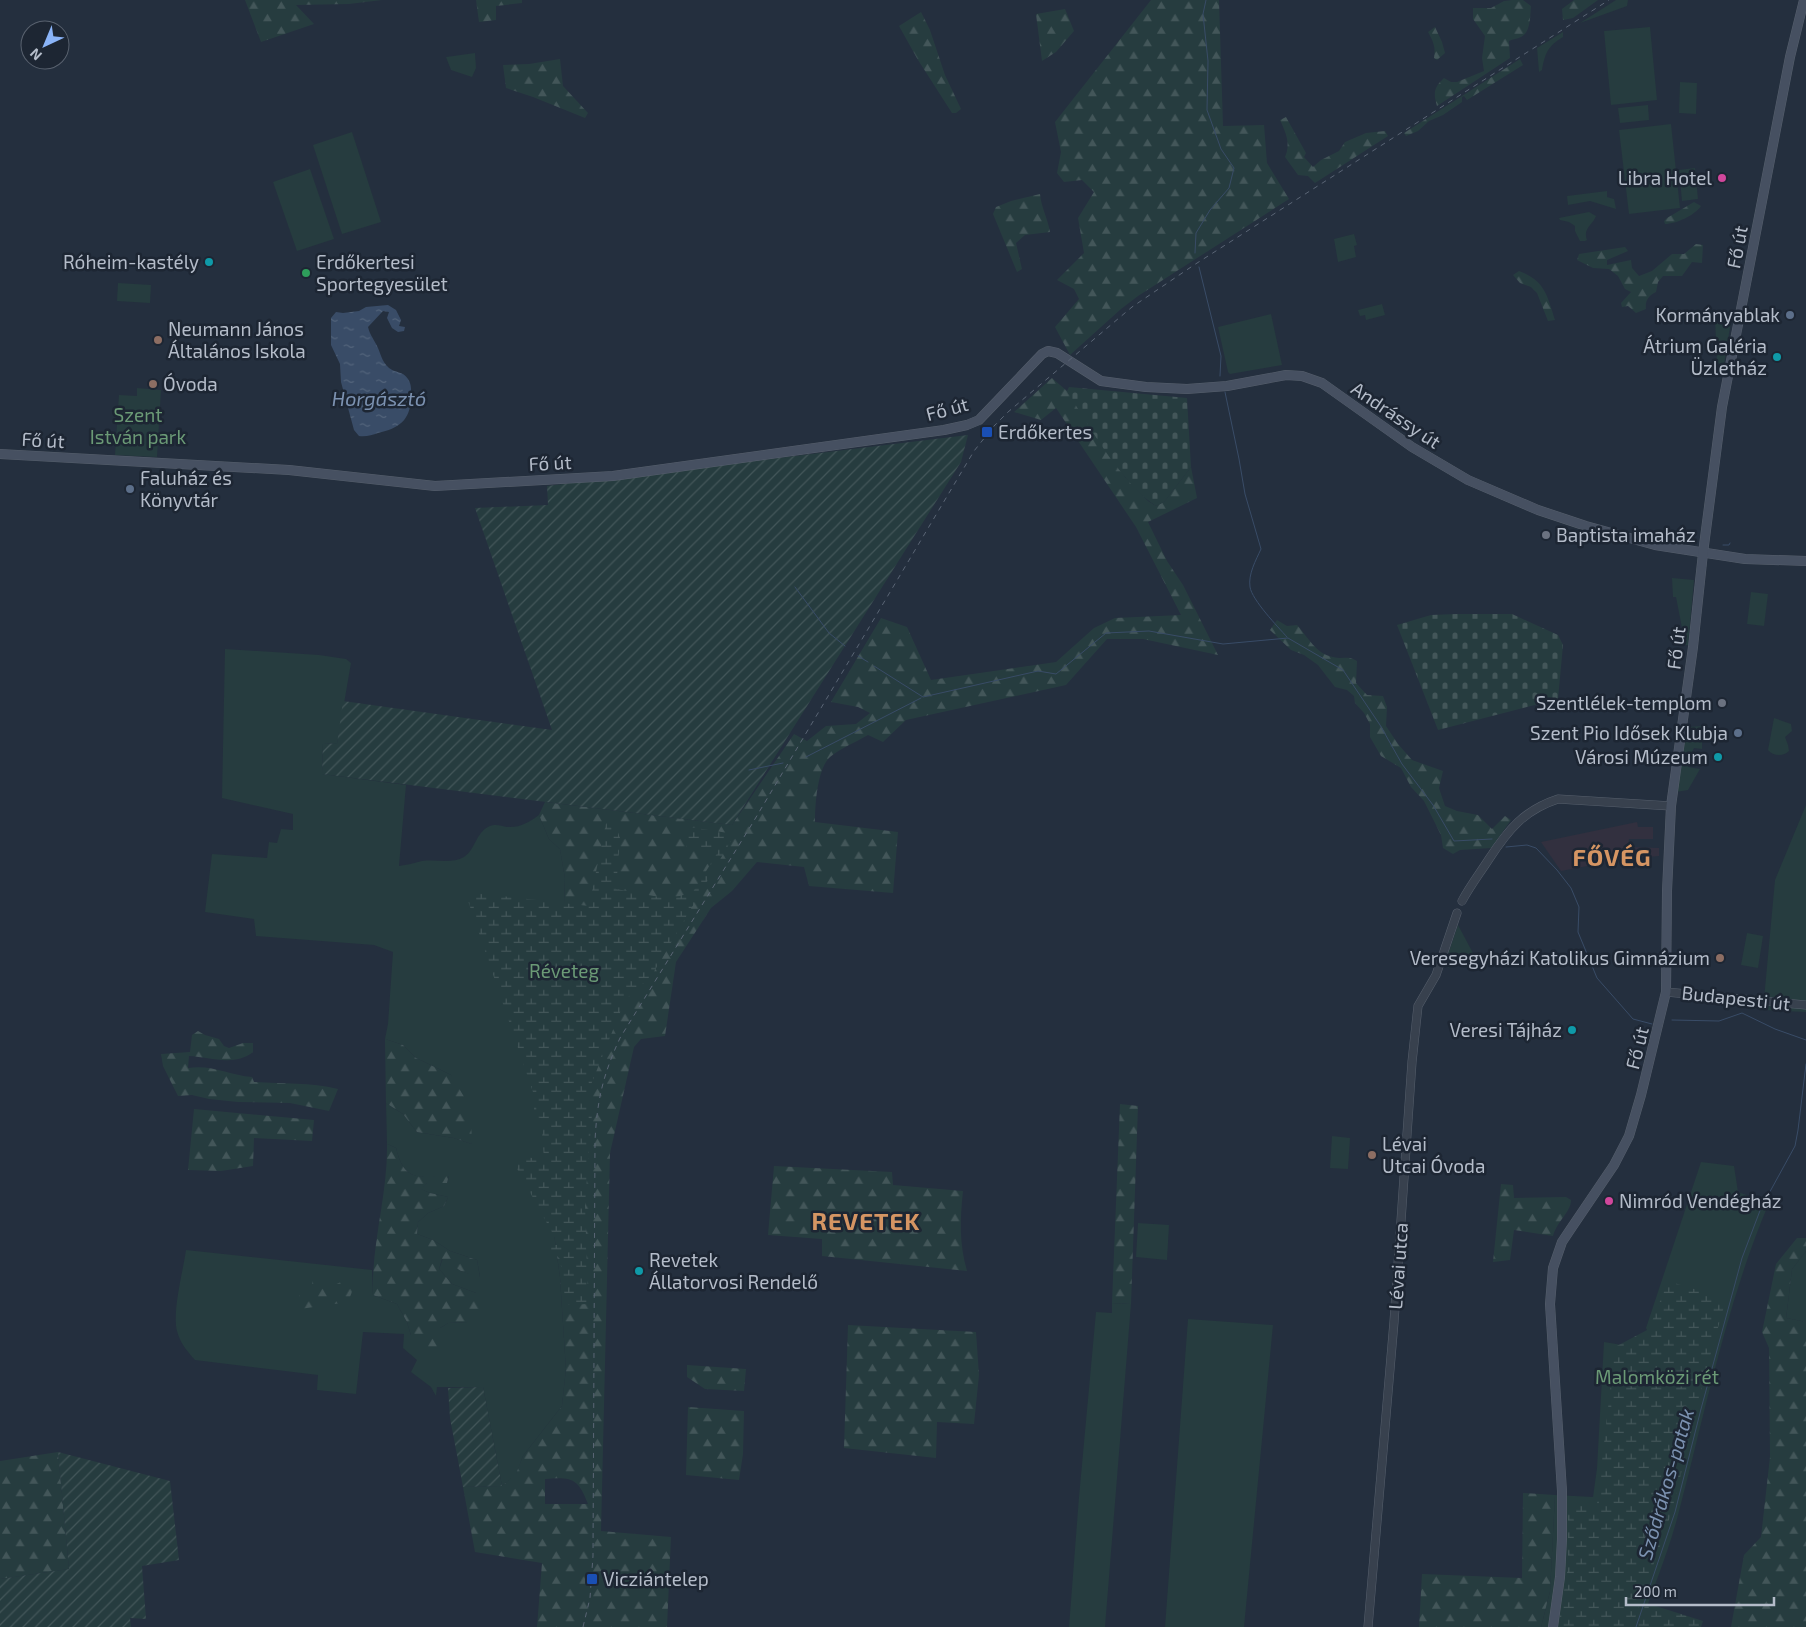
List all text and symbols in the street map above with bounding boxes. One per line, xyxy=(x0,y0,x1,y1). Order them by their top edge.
north arrow xyxy=(20,20,70,70)
text: N xyxy=(26,45,45,64)
place label: Libra Hotel xyxy=(1618,166,1712,189)
marker: Libra Hotel xyxy=(1716,172,1728,184)
street label: Fő út xyxy=(1721,224,1752,270)
place label: Róheim-kastély xyxy=(63,250,199,273)
place label: Erdőkertesi Sportegyesület xyxy=(316,250,448,295)
marker: Róheim-kastély xyxy=(203,256,215,268)
marker: Erdőkertesi Sportegyesület xyxy=(300,267,312,279)
place label: Kormányablak xyxy=(1656,303,1780,326)
marker: Kormányablak xyxy=(1784,309,1796,321)
place label: Neumann János Általános Iskola xyxy=(168,317,306,362)
marker: Neumann János Általános Iskola xyxy=(152,334,164,346)
place label: Átrium Galéria Üzletház xyxy=(1643,334,1767,379)
marker: Átrium Galéria Üzletház xyxy=(1771,351,1783,363)
place label: Óvoda xyxy=(163,372,218,395)
street label: Andrássy út xyxy=(1347,376,1445,453)
marker: Óvoda xyxy=(147,378,159,390)
water label: Horgásztó xyxy=(332,386,426,410)
street label: Fő út xyxy=(923,392,971,425)
park label: Szent István park xyxy=(90,403,186,448)
place label: Erdőkertes xyxy=(998,420,1092,443)
marker: Erdőkertes xyxy=(980,425,994,439)
street label: Fő út xyxy=(21,427,65,452)
street label: Fő út xyxy=(528,450,572,475)
place label: Faluház és Könyvtár xyxy=(140,466,232,511)
marker: Faluház és Könyvtár xyxy=(124,483,136,495)
place label: Baptista imaház xyxy=(1556,523,1696,546)
marker: Baptista imaház xyxy=(1540,529,1552,541)
street label: Fő út xyxy=(1661,625,1690,671)
place label: Szentlélek-templom xyxy=(1536,691,1712,714)
marker: Szentlélek-templom xyxy=(1716,697,1728,709)
place label: Szent Pio Idősek Klubja xyxy=(1530,721,1728,744)
marker: Szent Pio Idősek Klubja xyxy=(1732,727,1744,739)
place label: Városi Múzeum xyxy=(1575,745,1708,768)
marker: Városi Múzeum xyxy=(1712,751,1724,763)
district label: FŐVÉG xyxy=(1572,842,1652,871)
place label: Veresegyházi Katolikus Gimnázium xyxy=(1410,946,1710,969)
marker: Veresegyházi Katolikus Gimnázium xyxy=(1714,952,1726,964)
park label: Réveteg xyxy=(529,959,599,982)
street label: Budapesti út xyxy=(1681,980,1791,1015)
place label: Veresi Tájház xyxy=(1450,1018,1562,1041)
marker: Veresi Tájház xyxy=(1566,1024,1578,1036)
street label: Fő út xyxy=(1620,1024,1653,1072)
place label: Lévai Utcai Óvoda xyxy=(1382,1132,1485,1177)
marker: Lévai Utcai Óvoda xyxy=(1366,1149,1378,1161)
place label: Nimród Vendégház xyxy=(1619,1189,1782,1212)
marker: Nimród Vendégház xyxy=(1603,1195,1615,1207)
district label: REVETEK xyxy=(811,1206,921,1235)
street label: Lévai utca xyxy=(1383,1222,1412,1310)
place label: Revetek Állatorvosi Rendelő xyxy=(649,1248,818,1293)
marker: Revetek Állatorvosi Rendelő xyxy=(633,1265,645,1277)
park label: Malomközi rét xyxy=(1595,1365,1719,1388)
water label: Sződrákos-patak xyxy=(1632,1405,1698,1562)
place label: Vicziántelep xyxy=(603,1567,709,1590)
marker: Vicziántelep xyxy=(585,1572,599,1586)
scale bar xyxy=(1626,1574,1774,1606)
text: 200 m xyxy=(1634,1582,1677,1600)

